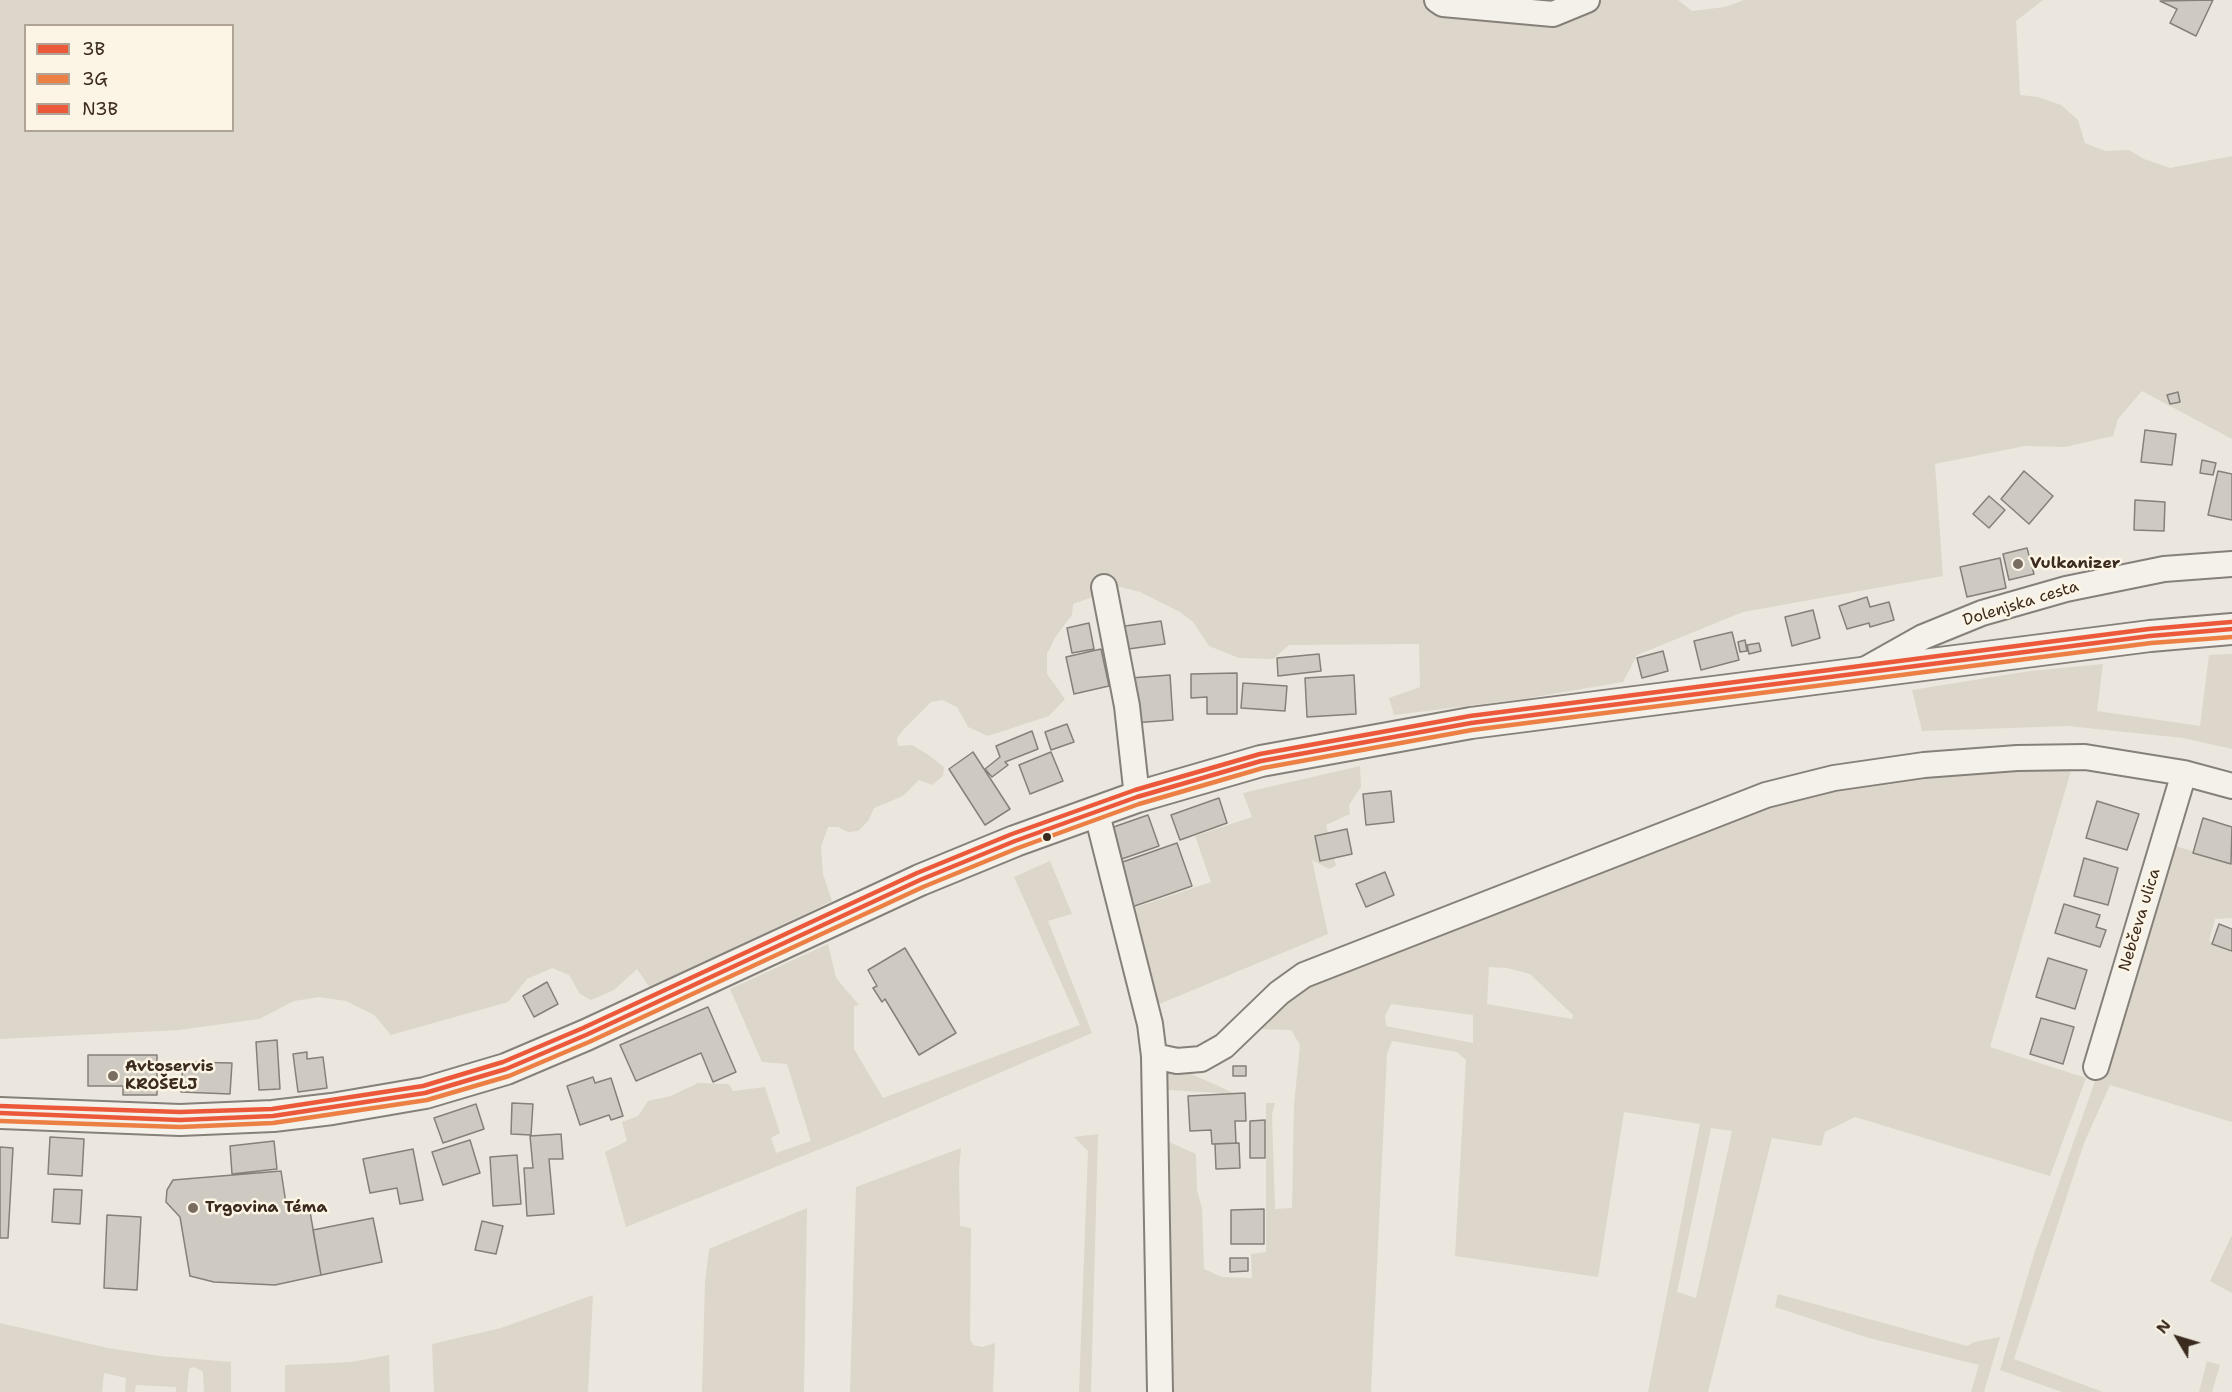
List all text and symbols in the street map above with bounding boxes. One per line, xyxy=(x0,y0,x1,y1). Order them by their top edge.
legend xyxy=(24,24,234,132)
text: 3B xyxy=(82,37,105,61)
text: 3G xyxy=(82,67,108,91)
text: N3B xyxy=(82,97,118,121)
place label: Vulkanizer xyxy=(2030,554,2120,574)
marker: Vulkanizer xyxy=(2011,557,2025,571)
street label: Dolenjska cesta xyxy=(1961,577,2081,631)
unlabelled marker xyxy=(1041,831,1053,843)
street label: Nebčeva ulica xyxy=(2115,866,2165,974)
place label: Avtoservis KROŠELJ xyxy=(125,1057,214,1095)
marker: Avtoservis KROŠELJ xyxy=(106,1069,120,1083)
place label: Trgovina Téma xyxy=(205,1198,327,1218)
marker: Trgovina Téma xyxy=(186,1201,200,1215)
north arrow xyxy=(2148,1308,2208,1368)
text: N xyxy=(2151,1315,2176,1338)

